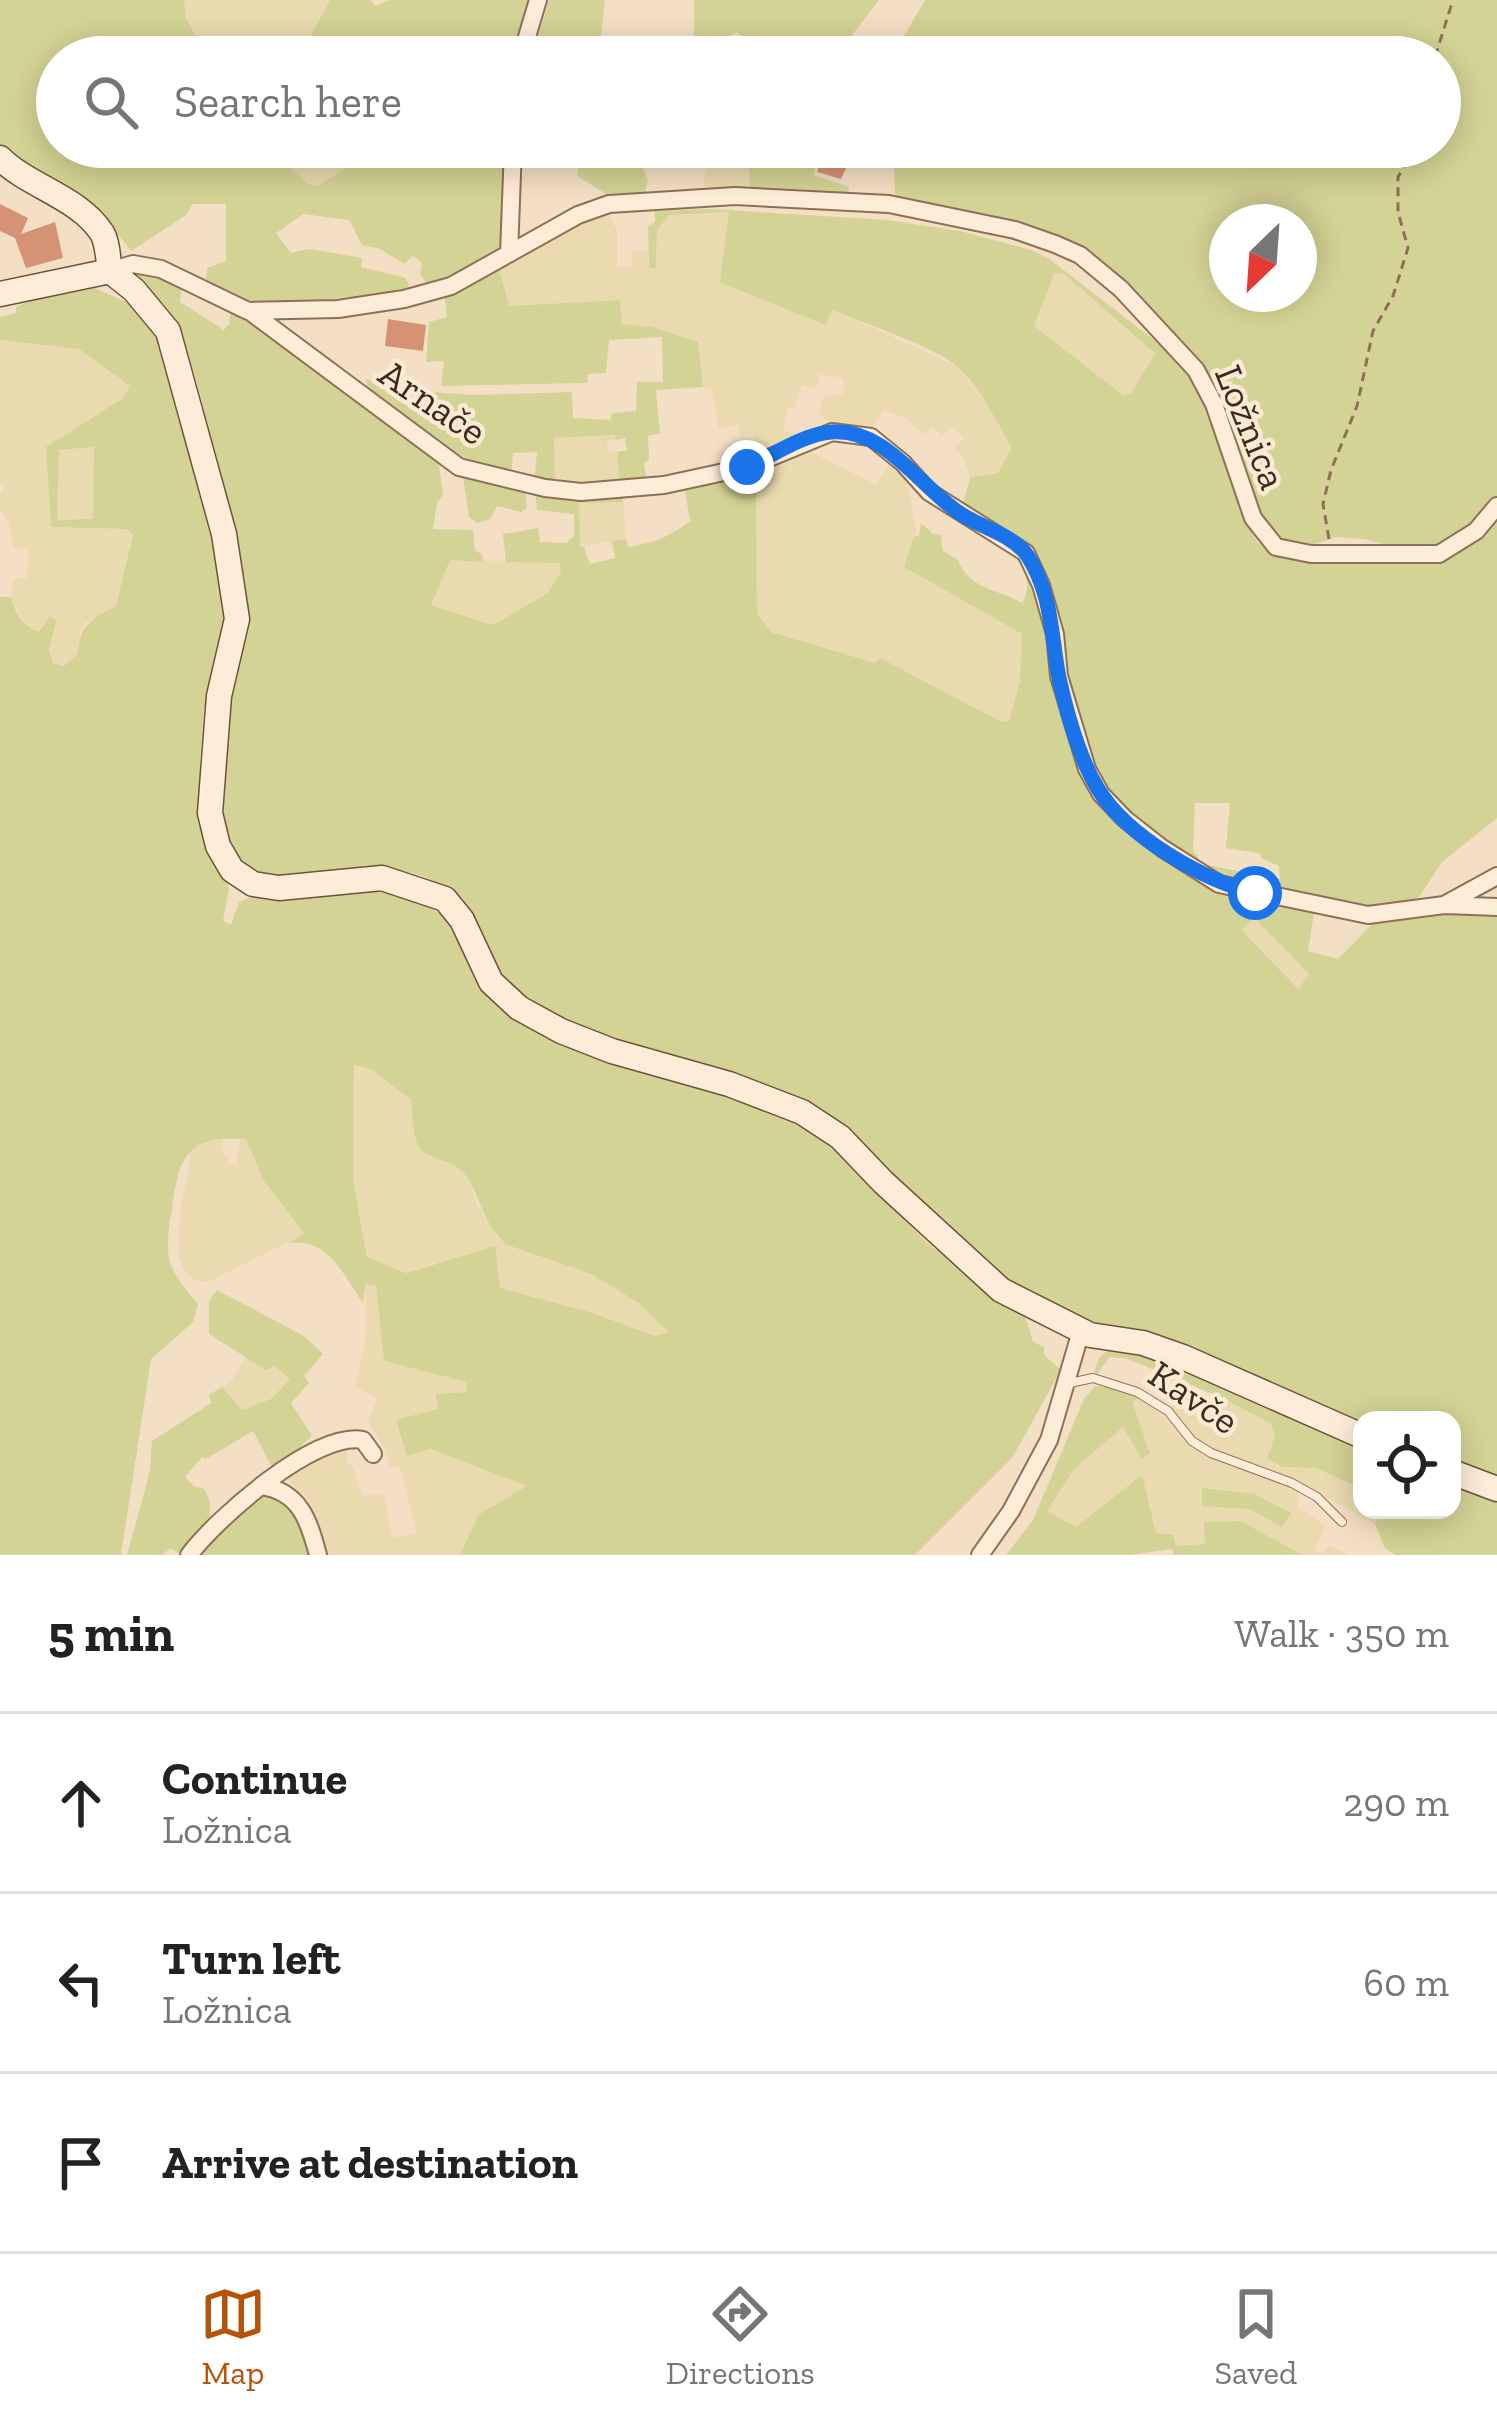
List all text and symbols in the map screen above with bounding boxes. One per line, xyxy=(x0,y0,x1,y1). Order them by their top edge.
search box xyxy=(36,36,1461,168)
icon: search xyxy=(78,69,144,135)
text: Search here xyxy=(174,75,402,129)
north arrow xyxy=(1209,204,1317,312)
street label: Arnače xyxy=(370,349,496,455)
street label: Ložnica xyxy=(1205,358,1297,496)
route end xyxy=(720,440,774,494)
route start xyxy=(1228,866,1282,920)
street label: Kavče xyxy=(1140,1350,1248,1444)
map controls xyxy=(1353,1411,1461,1519)
button: locate xyxy=(1353,1411,1461,1519)
text: 5 min xyxy=(48,1603,174,1664)
text: Walk · 350 m xyxy=(1235,1610,1449,1657)
text: Continue xyxy=(162,1752,347,1806)
icon: ahead xyxy=(48,1770,114,1836)
text: 290 m xyxy=(1343,1779,1449,1826)
text: Ložnica xyxy=(162,1806,291,1853)
text: Turn left xyxy=(162,1932,340,1986)
icon: left xyxy=(48,1950,114,2016)
text: 60 m xyxy=(1363,1959,1449,2006)
text: Ložnica xyxy=(162,1986,291,2033)
icon: arrive xyxy=(48,2130,114,2196)
text: Arrive at destination xyxy=(162,2136,578,2190)
tab: Map xyxy=(200,2281,266,2392)
tab: Directions xyxy=(666,2281,815,2392)
tab: Saved xyxy=(1214,2281,1297,2392)

